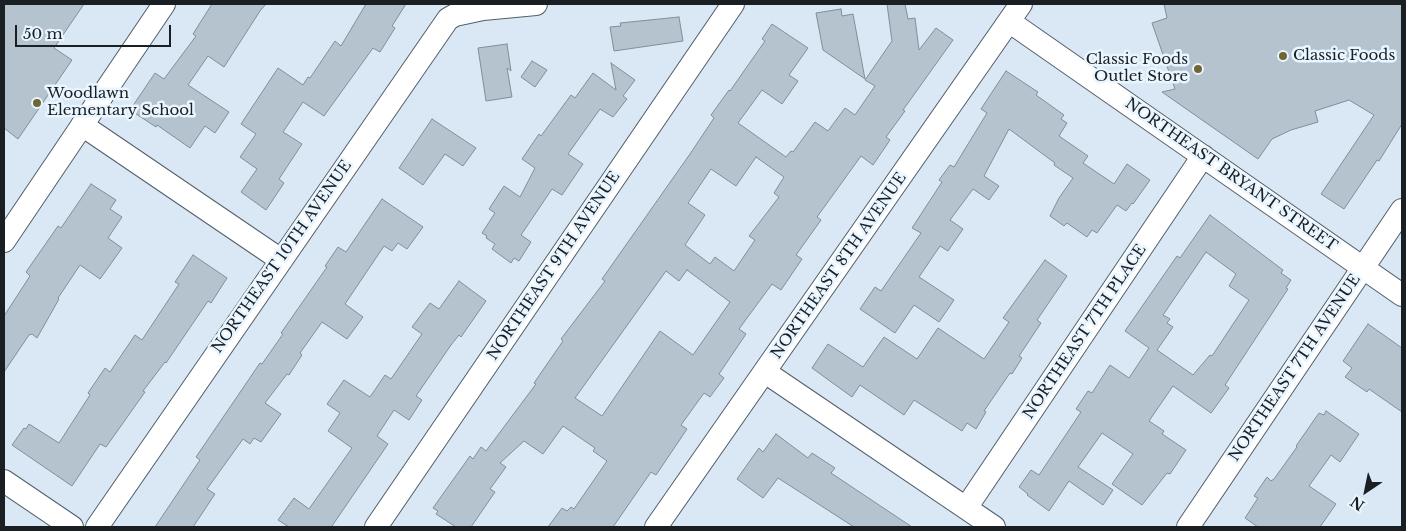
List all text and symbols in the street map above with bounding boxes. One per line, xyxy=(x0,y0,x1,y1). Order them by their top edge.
scale bar xyxy=(18,15,174,47)
text: 50 m xyxy=(23,24,63,43)
place label: Classic Foods xyxy=(1293,47,1395,65)
marker: Classic Foods xyxy=(1277,50,1289,62)
place label: Classic Foods Outlet Store xyxy=(1086,51,1188,86)
marker: Classic Foods Outlet Store xyxy=(1192,63,1204,75)
place label: Woodlawn Elementary School xyxy=(47,85,194,120)
street label: NORTHEAST BRYANT STREET xyxy=(1122,95,1340,255)
marker: Woodlawn Elementary School xyxy=(31,97,43,109)
street label: NORTHEAST 10TH AVENUE xyxy=(208,157,356,357)
street label: NORTHEAST 9TH AVENUE xyxy=(484,168,624,364)
street label: NORTHEAST 8TH AVENUE xyxy=(768,170,910,362)
street label: NORTHEAST 7TH PLACE xyxy=(1020,241,1150,423)
street label: NORTHEAST 7TH AVENUE xyxy=(1226,271,1364,465)
north arrow xyxy=(1341,466,1391,516)
text: N xyxy=(1347,492,1368,515)

